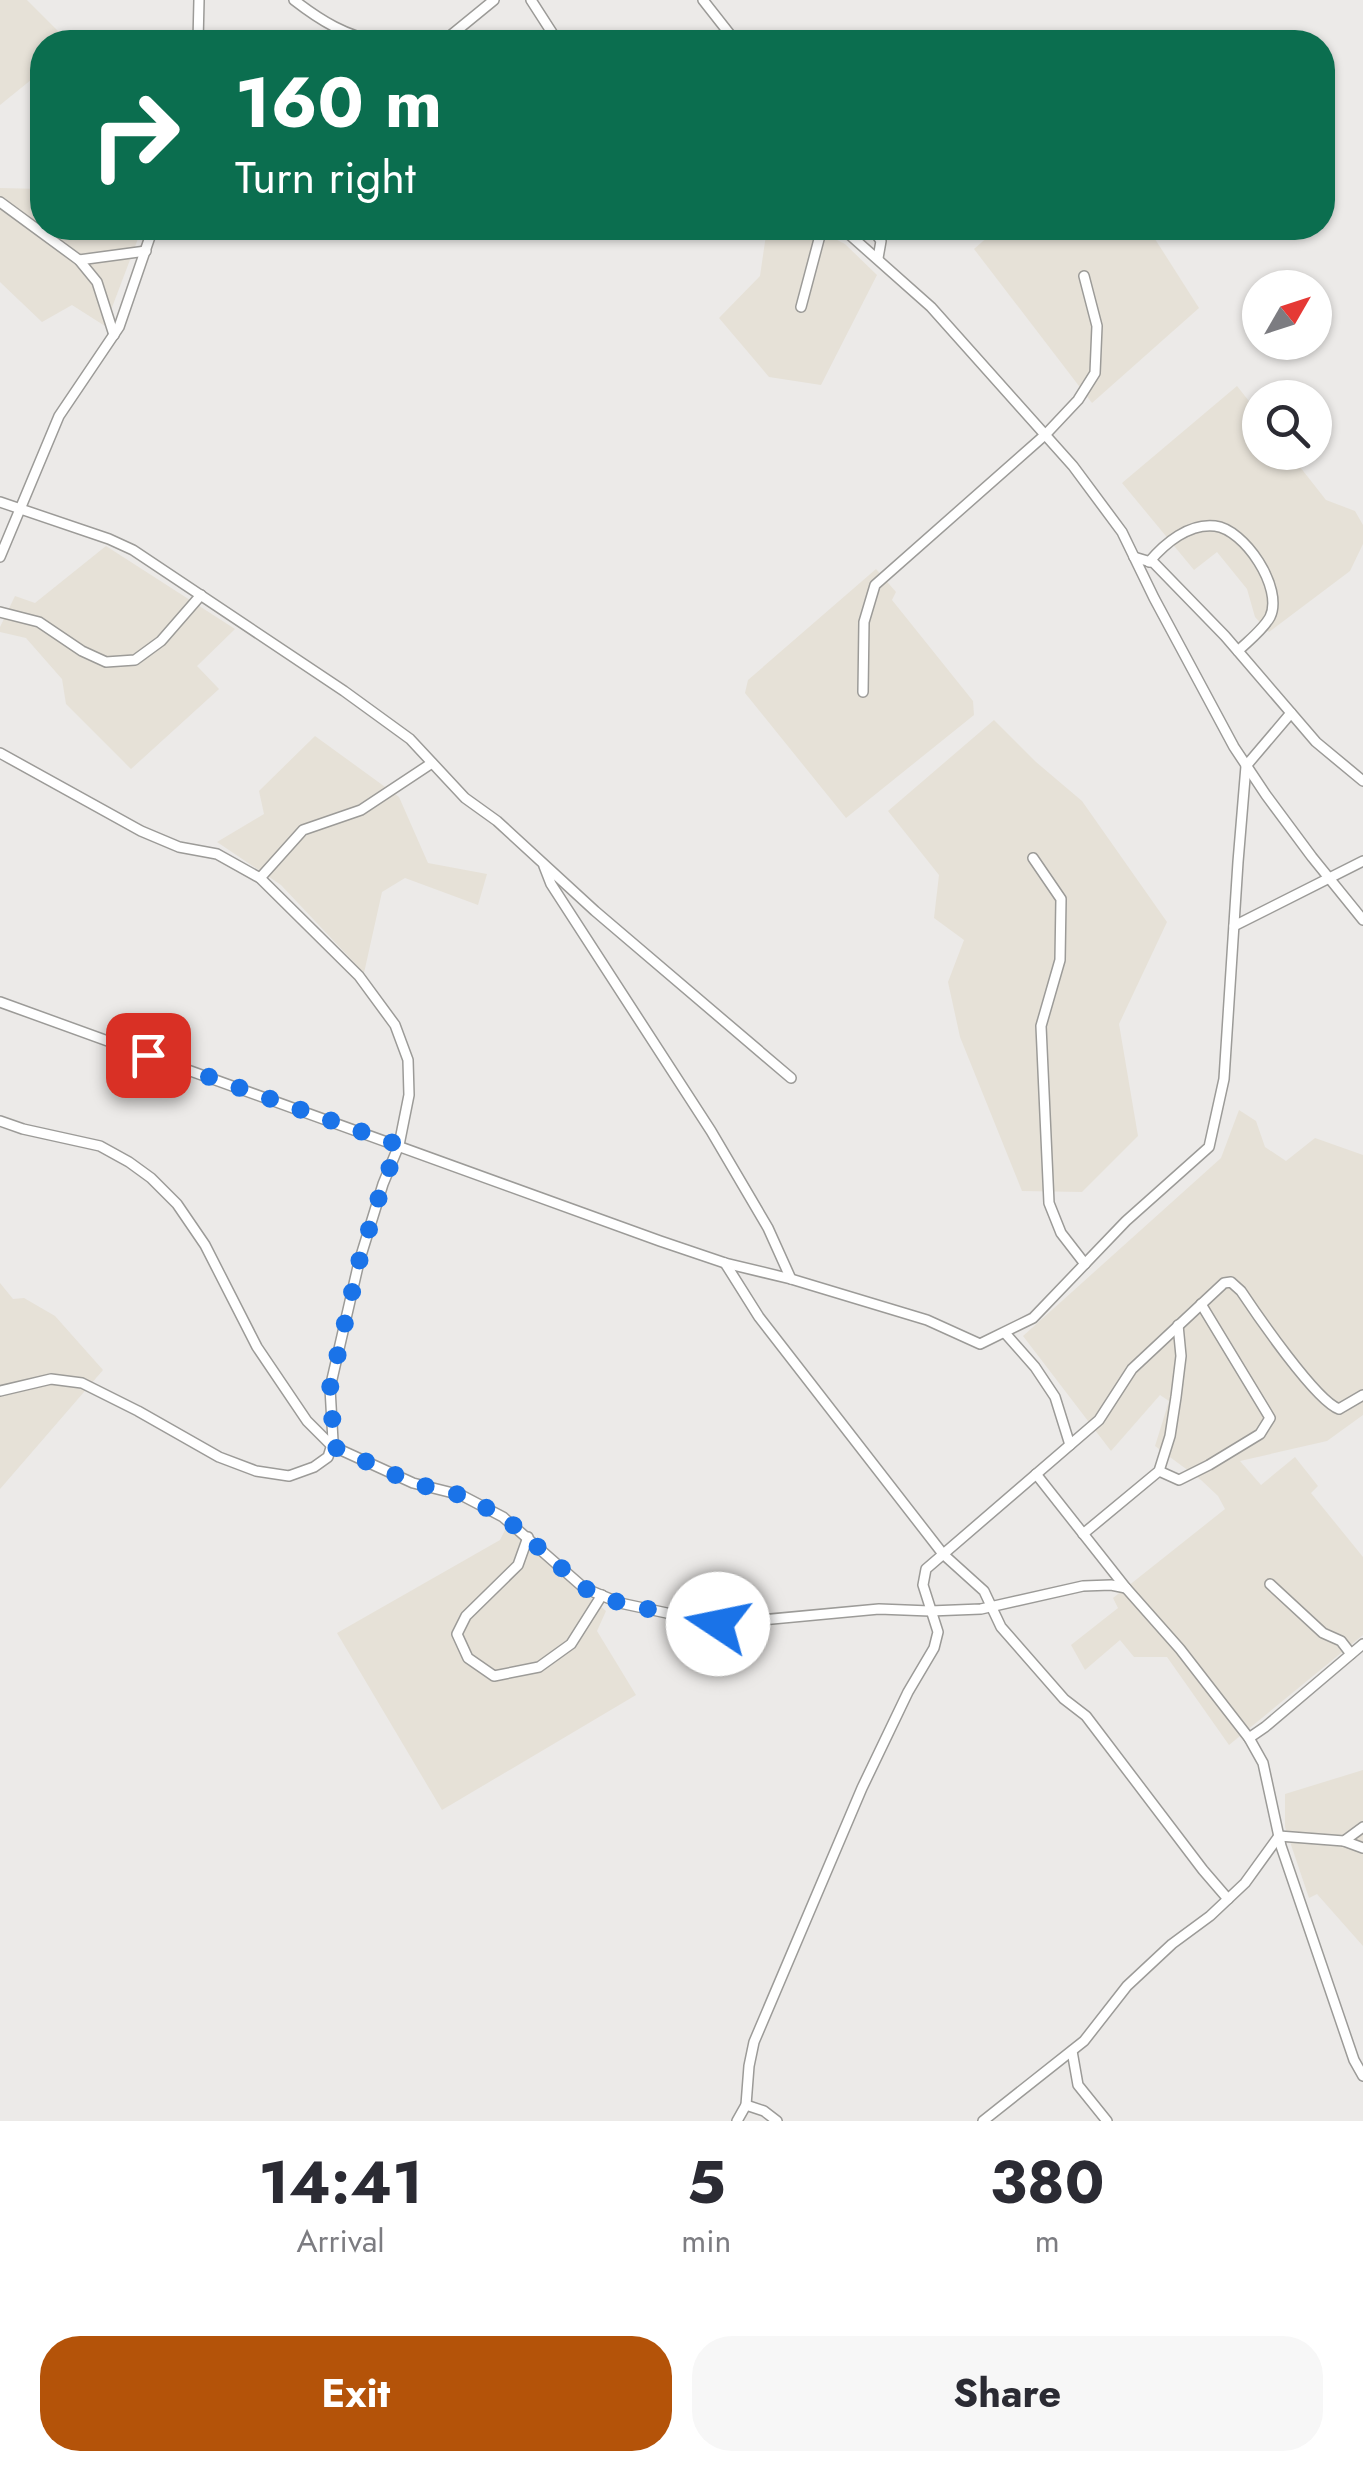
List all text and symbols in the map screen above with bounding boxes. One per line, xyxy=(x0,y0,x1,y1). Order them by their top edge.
text: 160 m xyxy=(235,52,442,153)
icon: right xyxy=(70,70,200,200)
text: Turn right xyxy=(235,145,416,210)
north arrow xyxy=(1242,270,1332,360)
map controls xyxy=(1242,270,1332,470)
button: search xyxy=(1242,380,1332,470)
pin xyxy=(106,1013,191,1098)
icon: arrive xyxy=(121,1028,176,1083)
position arrow xyxy=(666,1572,770,1676)
text: 14:41 xyxy=(259,2139,423,2226)
text: 5 xyxy=(687,2139,726,2226)
text: 380 xyxy=(990,2139,1104,2226)
text: Arrival xyxy=(297,2218,385,2264)
text: min xyxy=(681,2218,731,2264)
text: m xyxy=(1035,2218,1060,2264)
button: Exit xyxy=(40,2336,672,2451)
button: Share xyxy=(692,2336,1323,2451)

